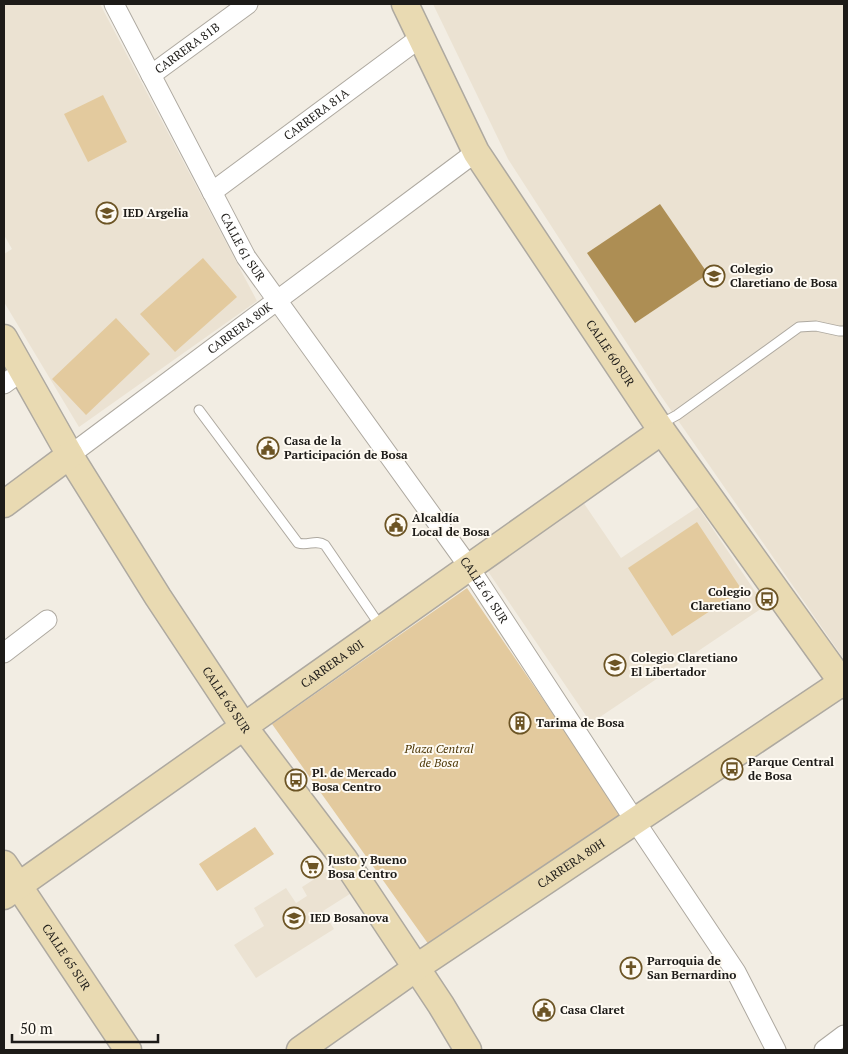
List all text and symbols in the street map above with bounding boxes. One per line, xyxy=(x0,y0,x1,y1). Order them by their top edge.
street label: CARRERA 81B xyxy=(152,19,222,77)
street label: CARRERA 81A xyxy=(281,85,352,143)
school or university icon: IED Argelia xyxy=(95,201,119,225)
place label: IED Argelia xyxy=(123,205,189,220)
street label: CALLE 61 SUR xyxy=(217,210,269,284)
place label: Colegio Claretiano de Bosa xyxy=(730,261,838,290)
school or university icon: Colegio Claretiano de Bosa xyxy=(702,264,726,288)
street label: CARRERA 80K xyxy=(204,299,275,357)
street label: CALLE 60 SUR xyxy=(583,317,638,389)
place label: Casa de la Participación de Bosa xyxy=(284,433,408,462)
public building icon: Casa de la Participación de Bosa xyxy=(256,436,280,460)
place label: Alcaldía Local de Bosa xyxy=(412,510,490,539)
public building icon: Alcaldía Local de Bosa xyxy=(384,513,408,537)
street label: CALLE 61 SUR xyxy=(457,554,512,626)
place label: Colegio Claretiano xyxy=(691,584,751,613)
bus stop icon: Colegio Claretiano xyxy=(755,587,779,611)
street label: CARRERA 80I xyxy=(298,636,366,691)
place label: Colegio Claretiano El Libertador xyxy=(631,650,738,679)
school or university icon: Colegio Claretiano El Libertador xyxy=(603,653,627,677)
street label: CALLE 63 SUR xyxy=(199,664,254,736)
building icon: Tarima de Bosa xyxy=(508,711,532,735)
place label: Tarima de Bosa xyxy=(536,715,625,730)
park label: Plaza Central de Bosa xyxy=(403,741,474,770)
place label: Parque Central de Bosa xyxy=(748,754,834,783)
bus stop icon: Parque Central de Bosa xyxy=(720,757,744,781)
place label: Pl. de Mercado Bosa Centro xyxy=(312,765,397,794)
bus stop icon: Pl. de Mercado Bosa Centro xyxy=(284,768,308,792)
street label: CARRERA 80H xyxy=(534,835,608,891)
place label: Justo y Bueno Bosa Centro xyxy=(328,852,407,881)
supermarket icon: Justo y Bueno Bosa Centro xyxy=(300,855,324,879)
school or university icon: IED Bosanova xyxy=(282,906,306,930)
place label: IED Bosanova xyxy=(310,910,389,925)
street label: CALLE 65 SUR xyxy=(39,921,94,993)
place label: Parroquia de San Bernardino xyxy=(647,953,736,982)
church icon: Parroquia de San Bernardino xyxy=(619,956,643,980)
public building icon: Casa Claret xyxy=(532,998,556,1022)
place label: Casa Claret xyxy=(560,1002,625,1017)
scale bar xyxy=(12,1012,159,1044)
text: 50 m xyxy=(20,1018,53,1038)

